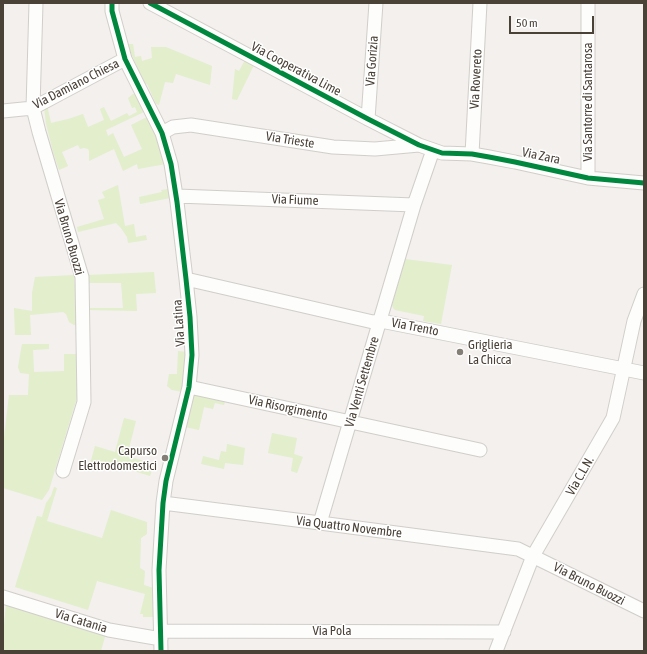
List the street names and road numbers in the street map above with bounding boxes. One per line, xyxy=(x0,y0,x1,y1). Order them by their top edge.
street label: Via Gorizia xyxy=(362,35,382,87)
street label: Via Cooperativa Lime xyxy=(248,39,344,99)
street label: Via Santorre di Santarosa xyxy=(580,42,596,162)
street label: Via Rovereto xyxy=(467,49,485,109)
street label: Via Damiano Chiesa xyxy=(30,56,122,112)
street label: Via Trieste xyxy=(265,128,315,152)
street label: Via Zara xyxy=(520,144,562,168)
street label: Via Fiume xyxy=(271,191,319,209)
street label: Via Bruno Buozzi xyxy=(51,197,87,277)
street label: Via Latina xyxy=(170,299,188,347)
street label: Via Trento xyxy=(390,315,440,339)
street label: Via Venti Settembre xyxy=(342,335,382,429)
street label: Via Risorgimento xyxy=(247,392,329,424)
street label: Via C.L.N. xyxy=(563,454,597,498)
street label: Via Quattro Novembre xyxy=(295,513,403,541)
street label: Via Bruno Buozzi xyxy=(551,559,627,609)
street label: Via Catania xyxy=(53,606,109,636)
street label: Via Pola xyxy=(312,623,352,639)

